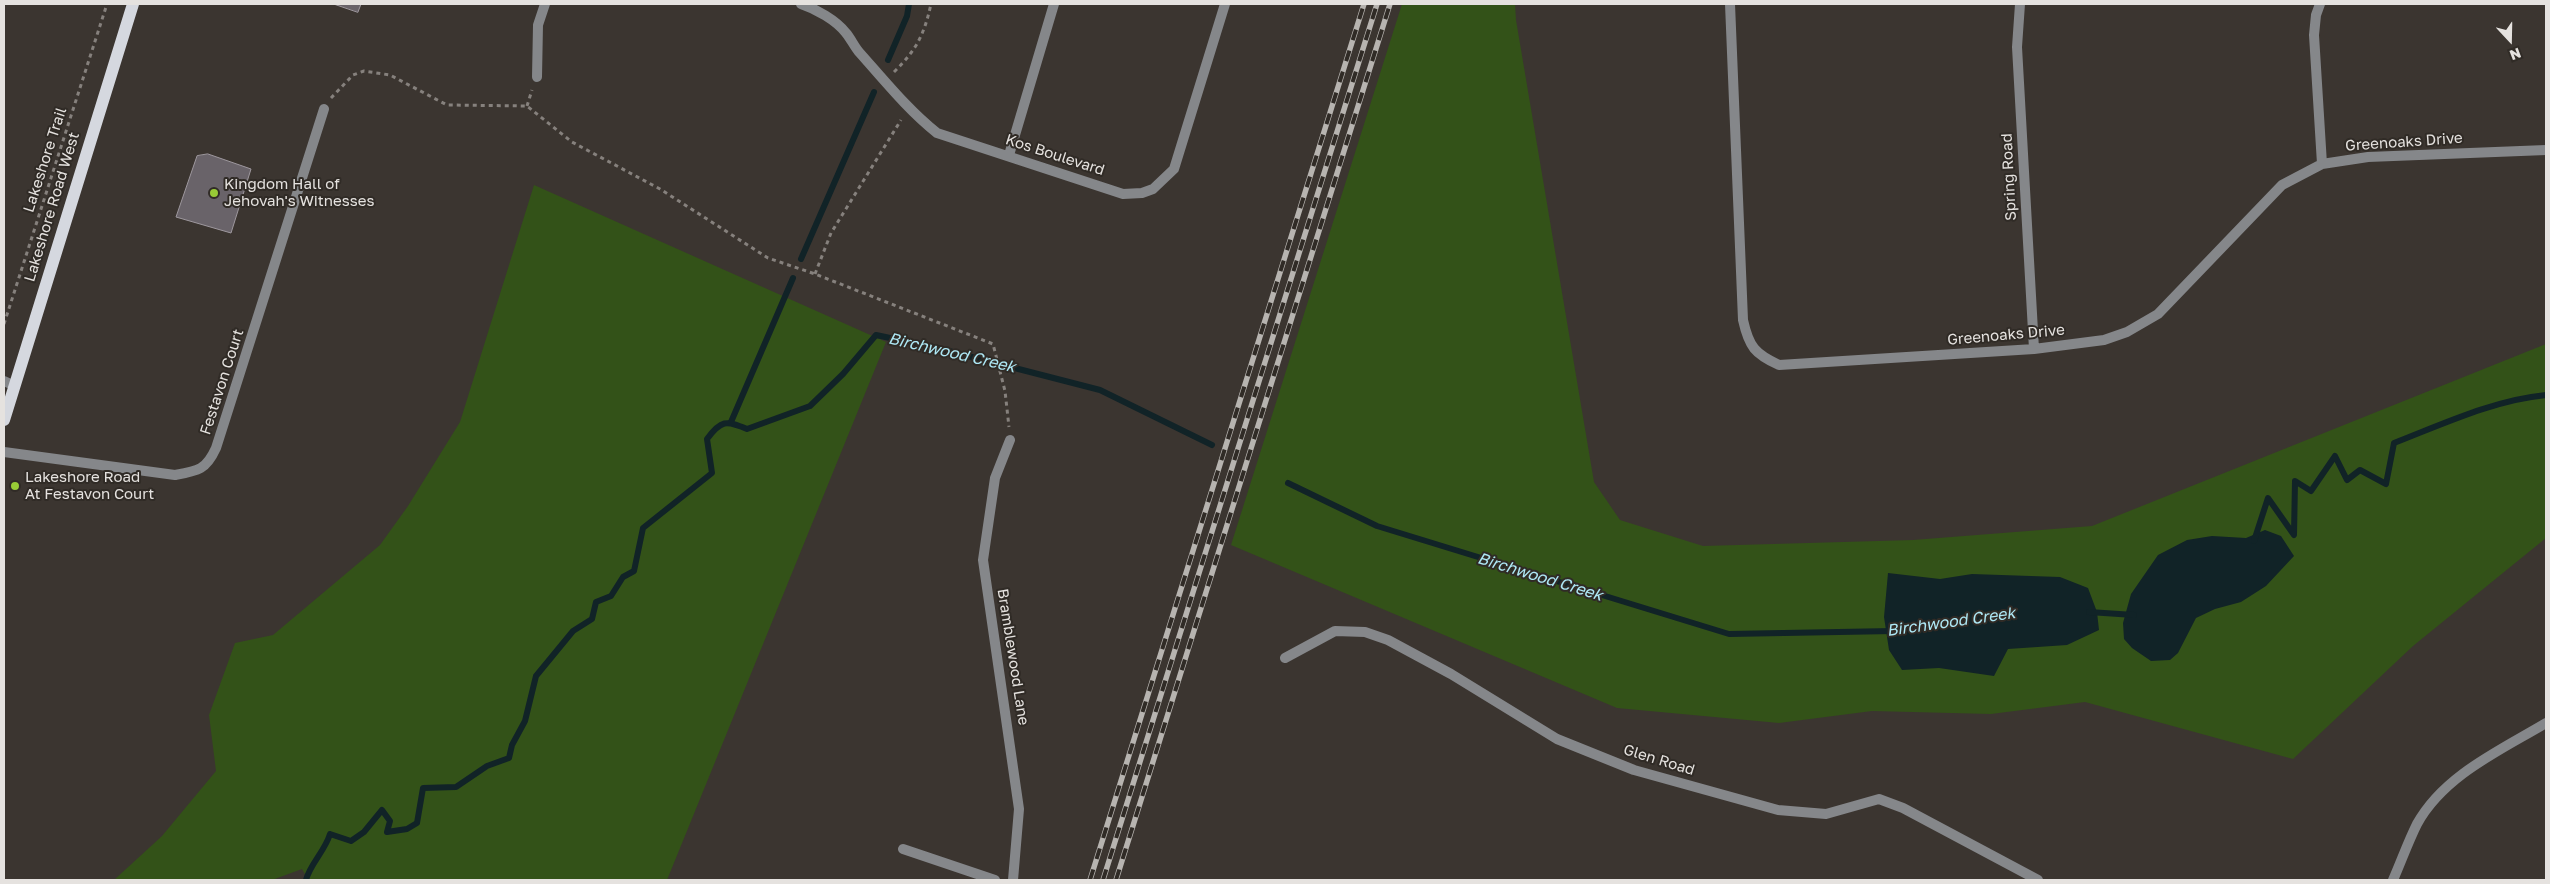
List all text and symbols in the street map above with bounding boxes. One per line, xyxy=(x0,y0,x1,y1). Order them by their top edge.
north arrow xyxy=(2485,15,2535,65)
text: N xyxy=(2508,45,2524,64)
street label: Lakeshore Trail xyxy=(20,105,70,215)
street label: Greenoaks Drive xyxy=(2345,129,2463,155)
street label: Lakeshore Road West xyxy=(21,130,83,284)
street label: Kos Boulevard xyxy=(1003,130,1107,180)
street label: Spring Road xyxy=(1998,133,2020,221)
place label: Kingdom Hall of Jehovah's Witnesses xyxy=(224,175,374,210)
marker: Kingdom Hall of Jehovah's Witnesses xyxy=(208,187,220,199)
street label: Greenoaks Drive xyxy=(1947,321,2065,349)
street label: Festavon Court xyxy=(196,327,248,437)
water label: Birchwood Creek xyxy=(887,329,1017,377)
place label: Lakeshore Road At Festavon Court xyxy=(25,468,154,503)
marker: Lakeshore Road At Festavon Court xyxy=(9,480,21,492)
water label: Birchwood Creek xyxy=(1475,549,1605,605)
street label: Bramblewood Lane xyxy=(993,587,1033,727)
water label: Birchwood Creek xyxy=(1885,603,2017,641)
street label: Glen Road xyxy=(1621,741,1697,779)

